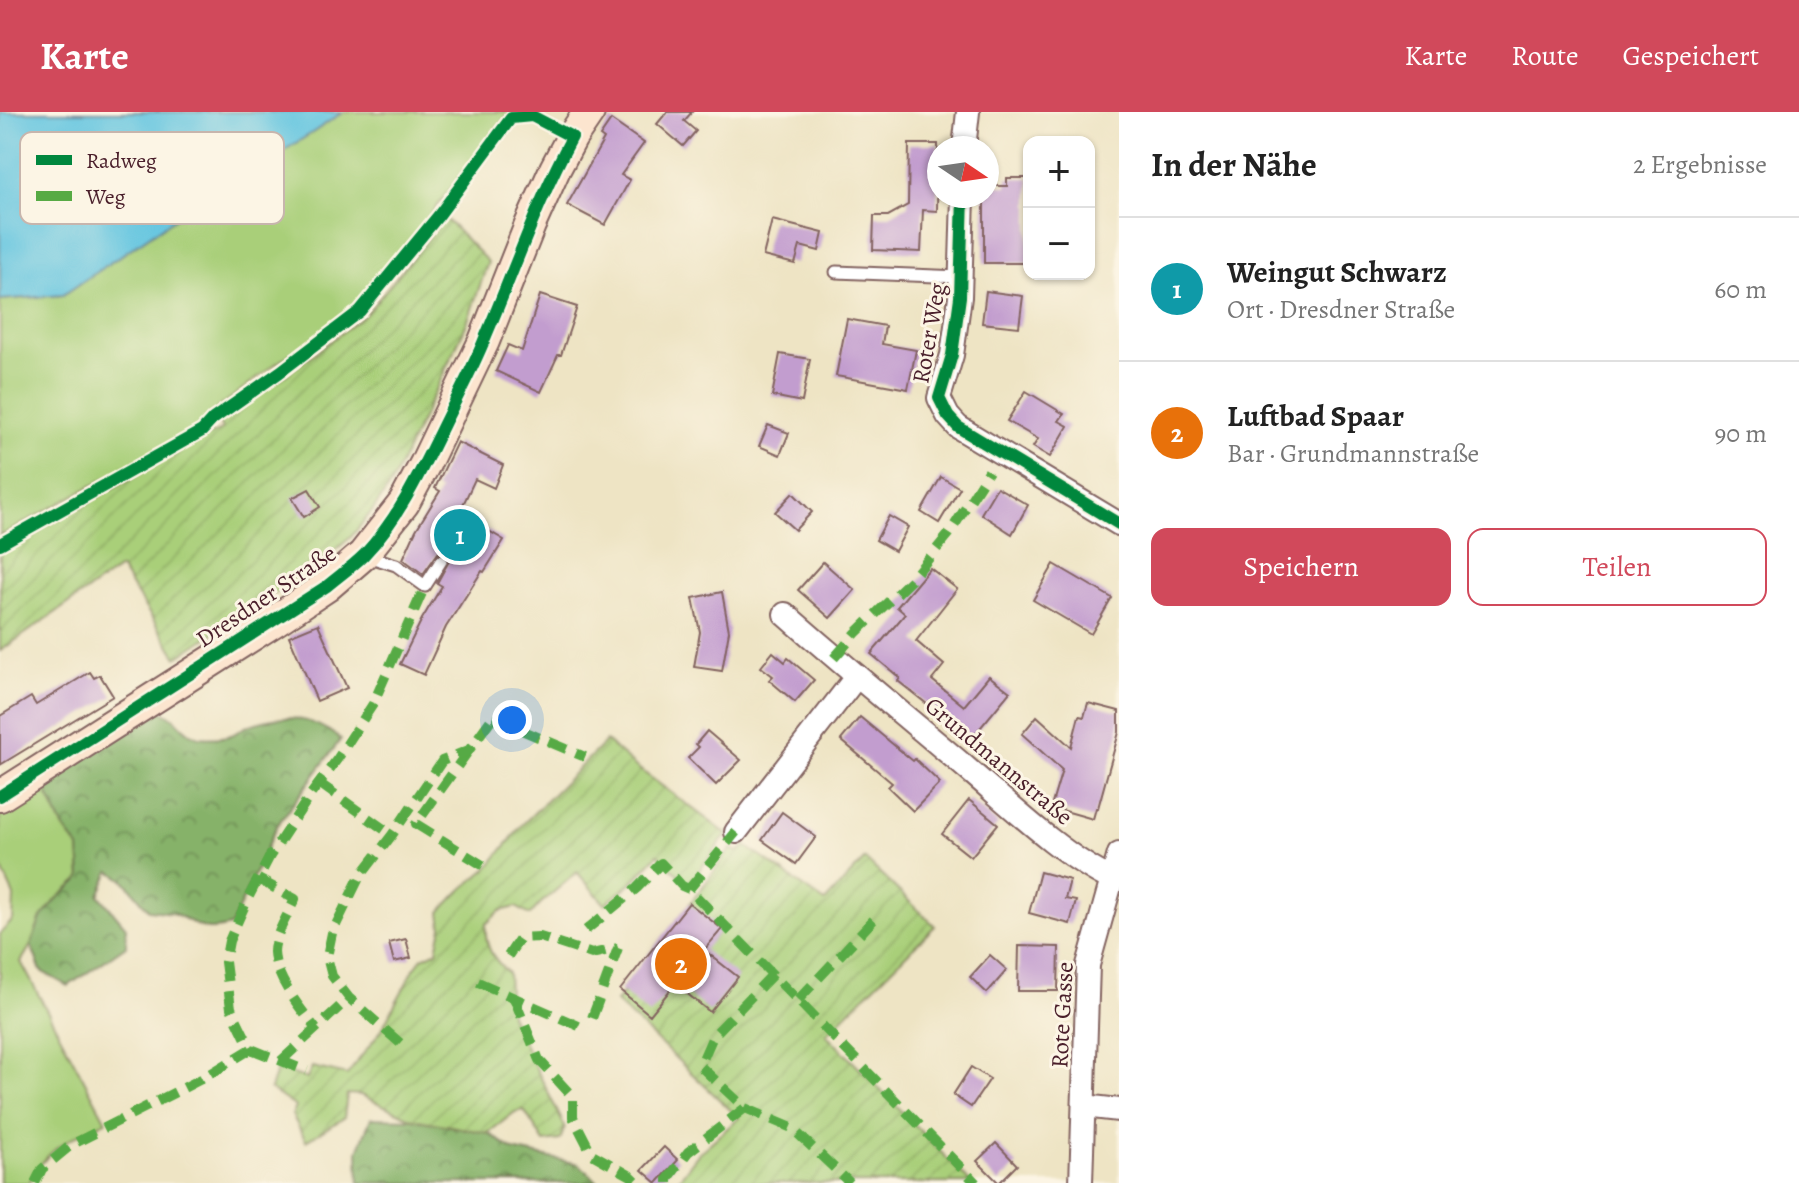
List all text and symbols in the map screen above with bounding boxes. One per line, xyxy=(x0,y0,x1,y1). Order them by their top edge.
text: Karte xyxy=(40,30,129,82)
text: Karte xyxy=(1404,37,1467,75)
text: Route xyxy=(1511,37,1579,75)
text: Gespeichert xyxy=(1623,37,1759,75)
legend xyxy=(20,132,284,224)
north arrow xyxy=(927,136,999,208)
map controls xyxy=(1023,136,1095,280)
button: + xyxy=(1023,136,1095,208)
text: In der Nähe xyxy=(1151,141,1317,188)
text: Radweg xyxy=(86,146,157,176)
text: 2 Ergebnisse xyxy=(1633,147,1767,182)
text: Weg xyxy=(85,182,126,212)
button: − xyxy=(1023,208,1095,280)
text: Weingut Schwarz xyxy=(1227,252,1447,292)
text: 1 xyxy=(1172,272,1182,307)
text: 60 m xyxy=(1714,272,1767,307)
street label: Roter Weg xyxy=(904,280,954,386)
text: Ort · Dresdner Straße xyxy=(1227,292,1455,327)
text: Luftbad Spaar xyxy=(1227,396,1404,436)
text: 2 xyxy=(1171,416,1183,451)
text: 90 m xyxy=(1715,416,1767,451)
text: Bar · Grundmannstraße xyxy=(1227,436,1479,471)
pin: 1 xyxy=(434,505,486,565)
button: Speichern xyxy=(1151,528,1451,606)
button: Teilen xyxy=(1467,528,1767,606)
street label: Dresdner Straße xyxy=(190,537,342,655)
street label: Grundmannstraße xyxy=(918,690,1080,832)
your location xyxy=(492,700,532,740)
pin: 2 xyxy=(655,934,707,994)
street label: Rote Gasse xyxy=(1043,961,1081,1069)

